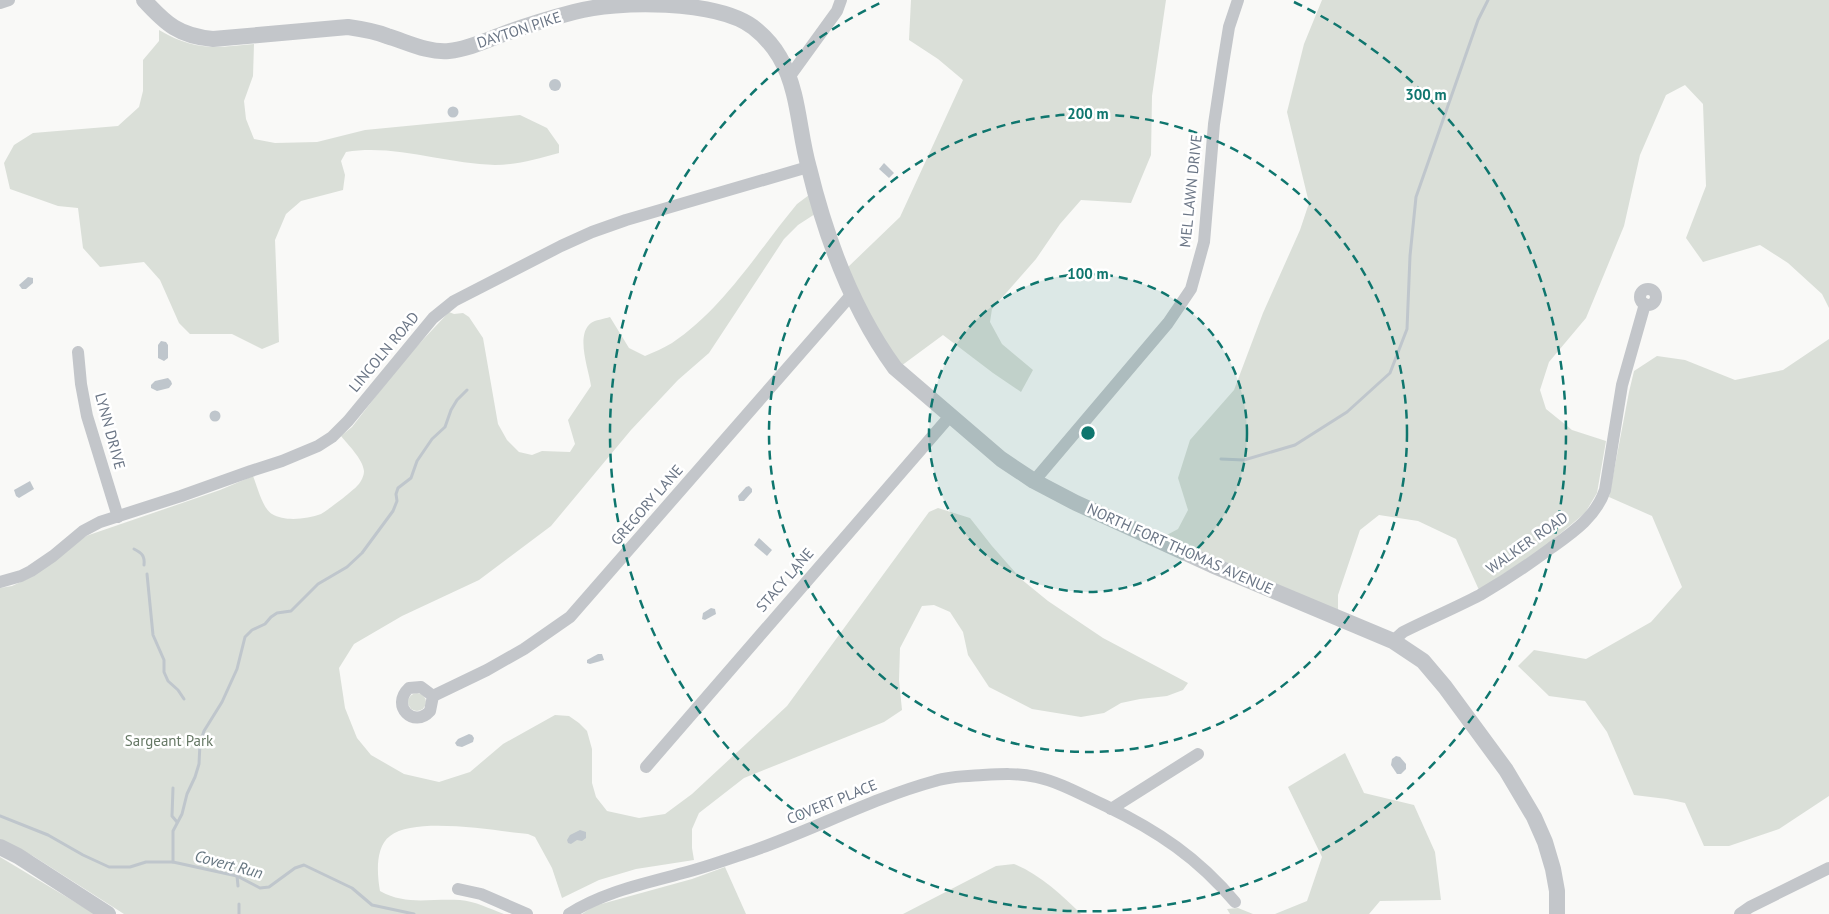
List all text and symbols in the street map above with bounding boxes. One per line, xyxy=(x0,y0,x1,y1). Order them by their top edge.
street label: DAYTON PIKE xyxy=(474,7,563,52)
text: 300 m xyxy=(1405,85,1447,104)
text: 200 m xyxy=(1067,104,1109,123)
street label: MEL LAWN DRIVE xyxy=(1175,134,1206,248)
text: 100 m xyxy=(1067,264,1109,283)
street label: LINCOLN ROAD xyxy=(344,308,423,396)
street label: LYNN DRIVE xyxy=(91,391,130,471)
centre of rings xyxy=(1079,424,1097,442)
street label: GREGORY LANE xyxy=(607,461,687,549)
street label: NORTH FORT THOMAS AVENUE xyxy=(1084,499,1276,598)
street label: WALKER ROAD xyxy=(1482,507,1571,578)
street label: STACY LANE xyxy=(752,544,818,616)
park label: Sargeant Park xyxy=(125,731,214,750)
street label: COVERT PLACE xyxy=(784,775,880,828)
water label: Covert Run xyxy=(193,845,265,883)

